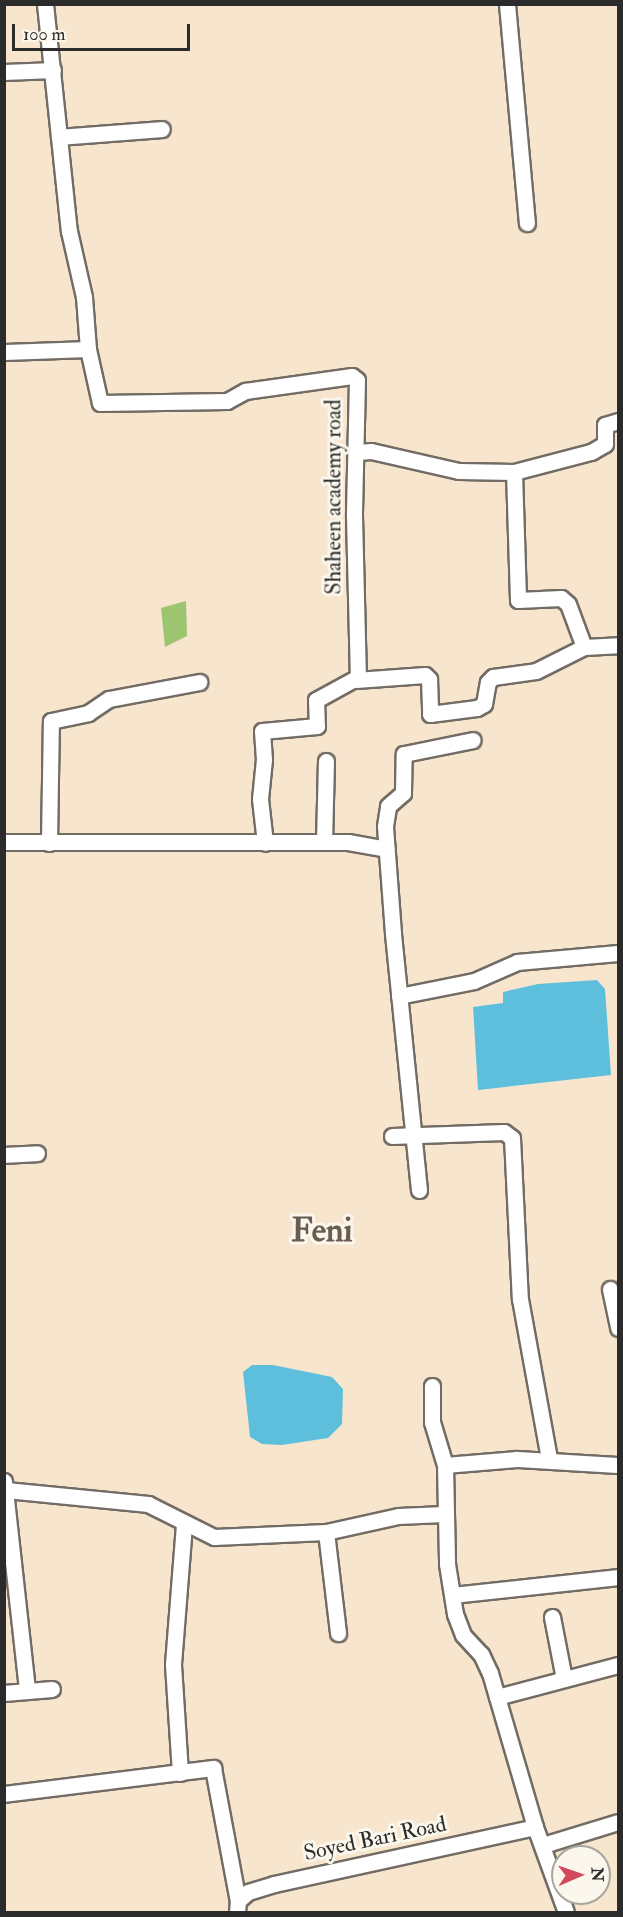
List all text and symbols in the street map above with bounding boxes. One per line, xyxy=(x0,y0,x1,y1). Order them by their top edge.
scale bar xyxy=(15,12,194,50)
text: 100 m xyxy=(23,23,66,46)
street label: Shaheen academy road xyxy=(321,399,347,595)
district label: Feni xyxy=(291,1211,353,1251)
street label: Soyed Bari Road xyxy=(301,1811,449,1867)
north arrow xyxy=(551,1845,611,1905)
text: N xyxy=(587,1867,607,1882)

